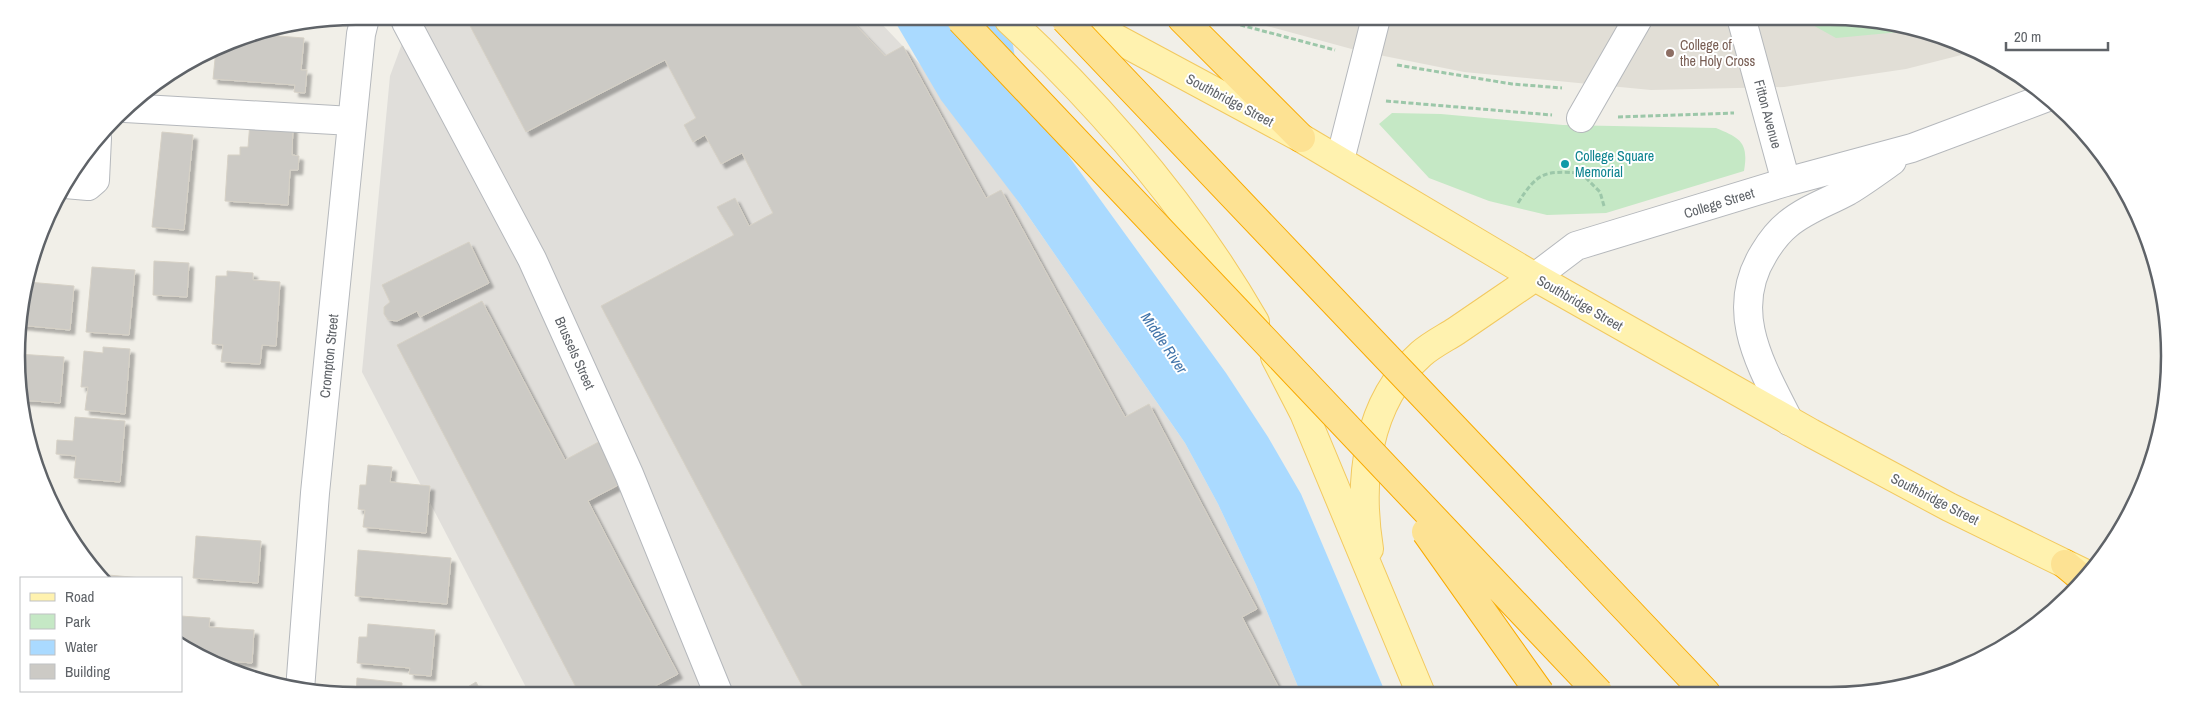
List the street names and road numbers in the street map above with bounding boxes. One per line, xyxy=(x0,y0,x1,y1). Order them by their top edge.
street label: Southbridge Street xyxy=(1183,69,1277,131)
street label: Fitton Avenue xyxy=(1750,78,1786,150)
street label: College Street xyxy=(1682,184,1756,222)
street label: Southbridge Street xyxy=(1534,271,1626,335)
street label: Crompton Street xyxy=(316,313,342,399)
street label: Brussels Street xyxy=(551,314,599,392)
street label: Southbridge Street xyxy=(1888,469,1982,529)

